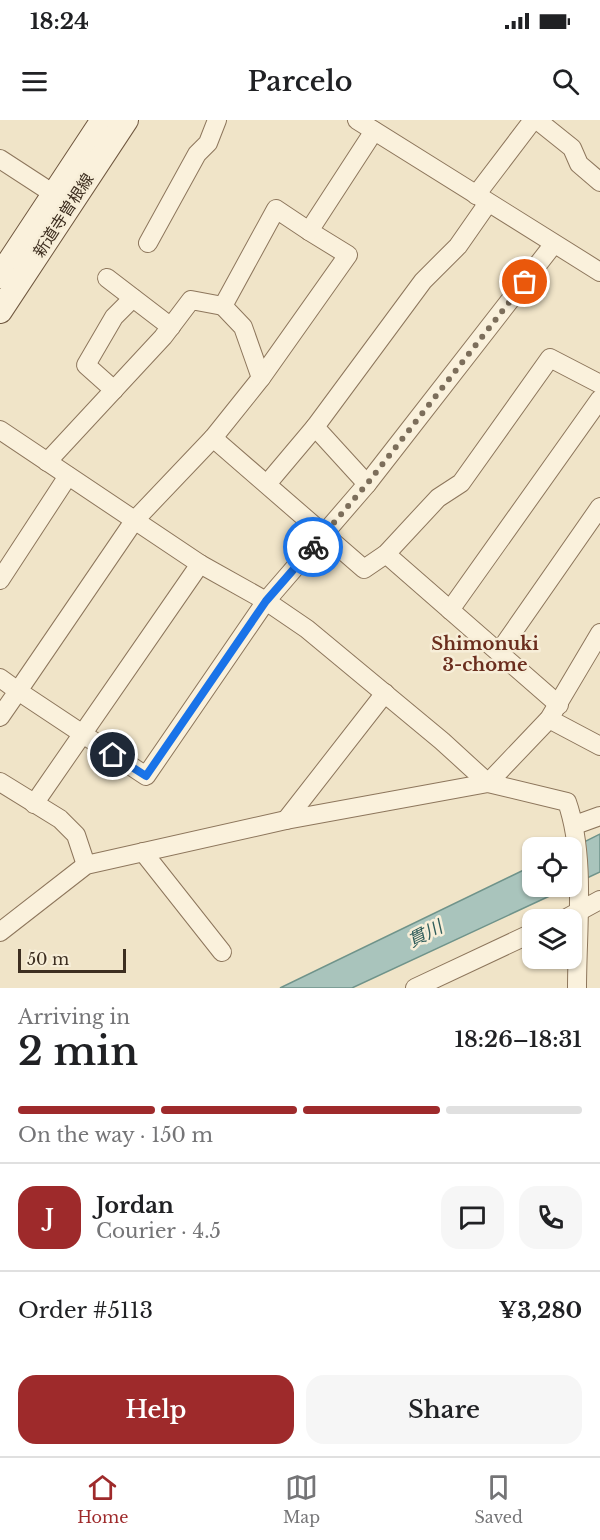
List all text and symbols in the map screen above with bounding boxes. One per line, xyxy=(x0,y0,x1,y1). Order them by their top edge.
text: 18:24 xyxy=(30,8,89,35)
icon: menu xyxy=(18,65,51,98)
text: Parcelo xyxy=(248,65,352,98)
icon: search xyxy=(549,65,582,98)
street label: 新道寺曽根線 xyxy=(28,169,98,261)
pin xyxy=(499,256,550,307)
icon: bag xyxy=(508,265,541,298)
courier xyxy=(283,517,343,577)
icon: bike xyxy=(297,531,330,564)
district label: Shimonuki 3-chome xyxy=(431,633,539,676)
pin xyxy=(87,729,138,780)
icon: home xyxy=(96,738,129,771)
map controls xyxy=(522,837,582,969)
button: locate xyxy=(522,837,582,897)
button: layers xyxy=(522,909,582,969)
water label: 貫川 xyxy=(404,915,448,952)
scale bar xyxy=(18,946,126,974)
text: 50 m xyxy=(27,949,69,969)
text: Arriving in xyxy=(18,1005,130,1029)
text: 18:26–18:31 xyxy=(454,1026,582,1053)
text: 2 min xyxy=(18,1027,138,1076)
text: On the way · 150 m xyxy=(18,1123,213,1147)
button: chat xyxy=(441,1186,504,1249)
button: phone xyxy=(519,1186,582,1249)
text: Jordan xyxy=(96,1192,174,1219)
text: J xyxy=(45,1204,54,1231)
text: Courier · 4.5 xyxy=(96,1219,221,1243)
text: Order #5113 xyxy=(18,1297,153,1324)
text: ¥3,280 xyxy=(499,1297,582,1324)
button: Help xyxy=(18,1375,294,1444)
button: Share xyxy=(306,1375,582,1444)
tab: Home xyxy=(77,1471,128,1527)
tab: Map xyxy=(283,1471,320,1527)
tab: Saved xyxy=(475,1471,523,1527)

